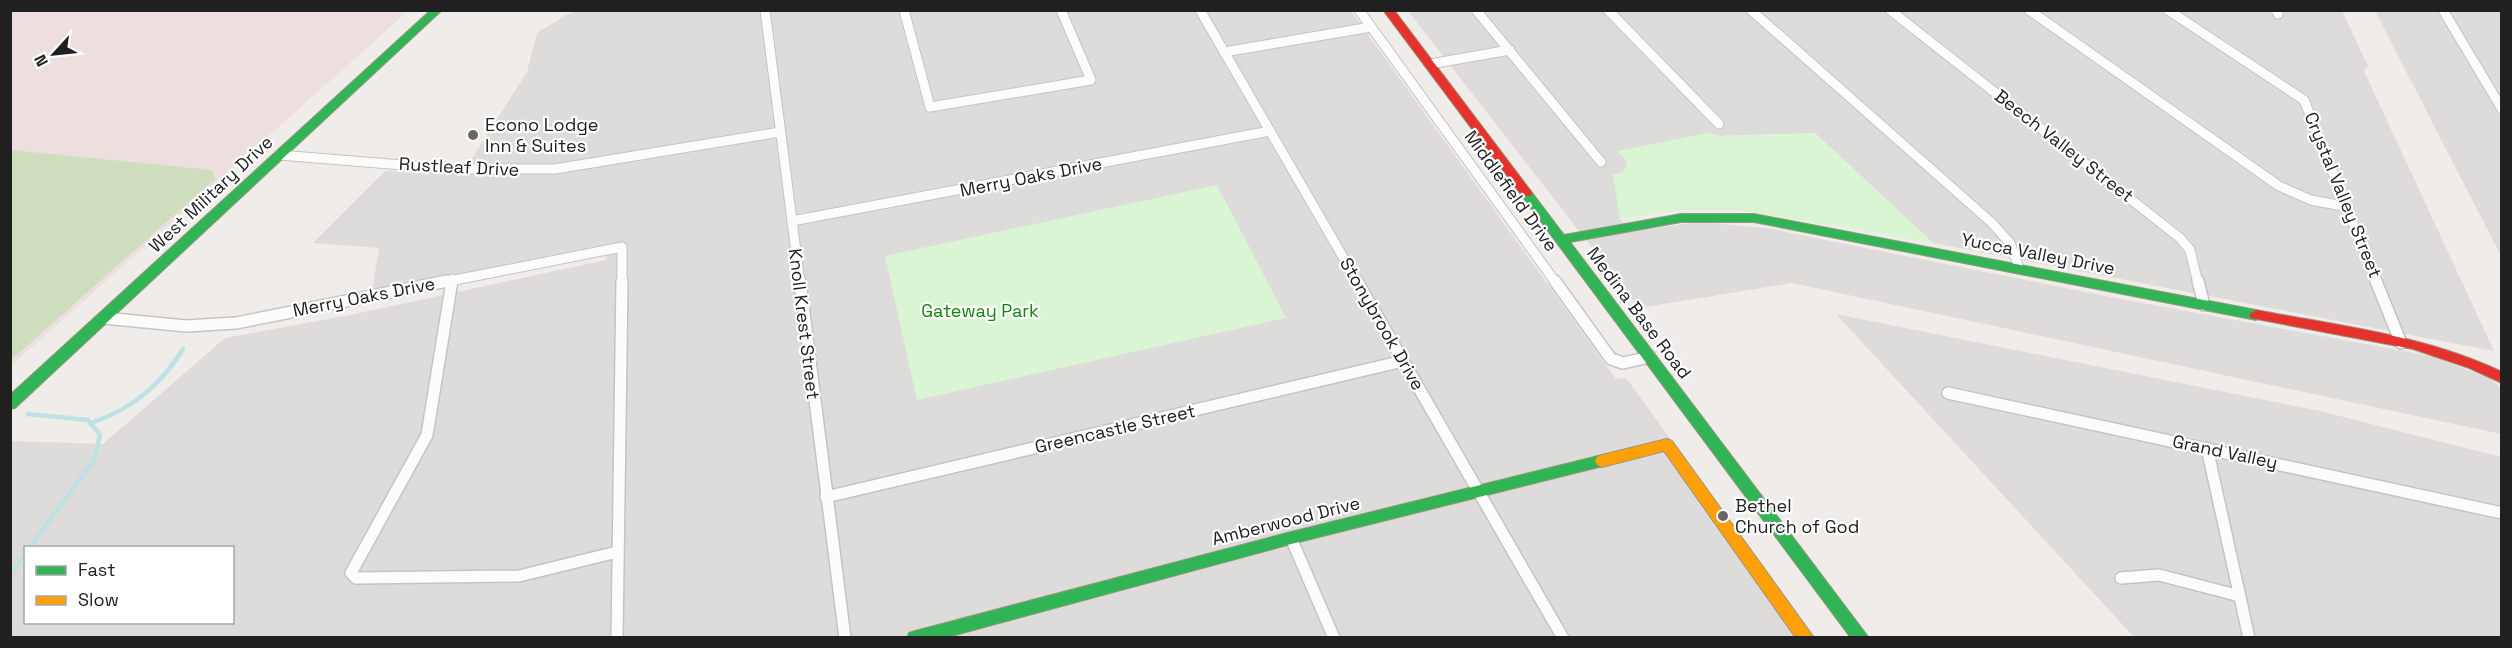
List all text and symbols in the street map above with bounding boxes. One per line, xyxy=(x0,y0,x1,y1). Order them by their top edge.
north arrow xyxy=(24,24,84,84)
text: N xyxy=(29,51,53,70)
street label: Beech Valley Street xyxy=(1990,84,2139,207)
street label: Crystal Valley Street xyxy=(2300,108,2387,281)
place label: Econo Lodge Inn & Suites xyxy=(485,113,599,157)
street label: Middlefield Drive xyxy=(1460,126,1563,256)
marker: Econo Lodge Inn & Suites xyxy=(466,128,480,142)
street label: West Military Drive xyxy=(144,130,277,257)
street label: Merry Oaks Drive xyxy=(958,151,1104,202)
street label: Rustleaf Drive xyxy=(398,152,520,181)
street label: Yucca Valley Drive xyxy=(1959,227,2117,280)
street label: Medina Base Road xyxy=(1582,242,1697,383)
street label: Knoll Krest Street xyxy=(784,247,825,401)
street label: Stonybrook Drive xyxy=(1335,253,1430,394)
street label: Merry Oaks Drive xyxy=(291,271,437,322)
park label: Gateway Park xyxy=(921,299,1039,322)
street label: Greencastle Street xyxy=(1032,399,1197,458)
street label: Grand Valley xyxy=(2170,429,2280,474)
street label: Amberwood Drive xyxy=(1210,491,1362,550)
place label: Bethel Church of God xyxy=(1735,494,1859,538)
marker: Bethel Church of God xyxy=(1716,509,1730,523)
legend xyxy=(24,546,234,624)
text: Fast xyxy=(78,558,115,581)
text: Slow xyxy=(78,588,119,611)

